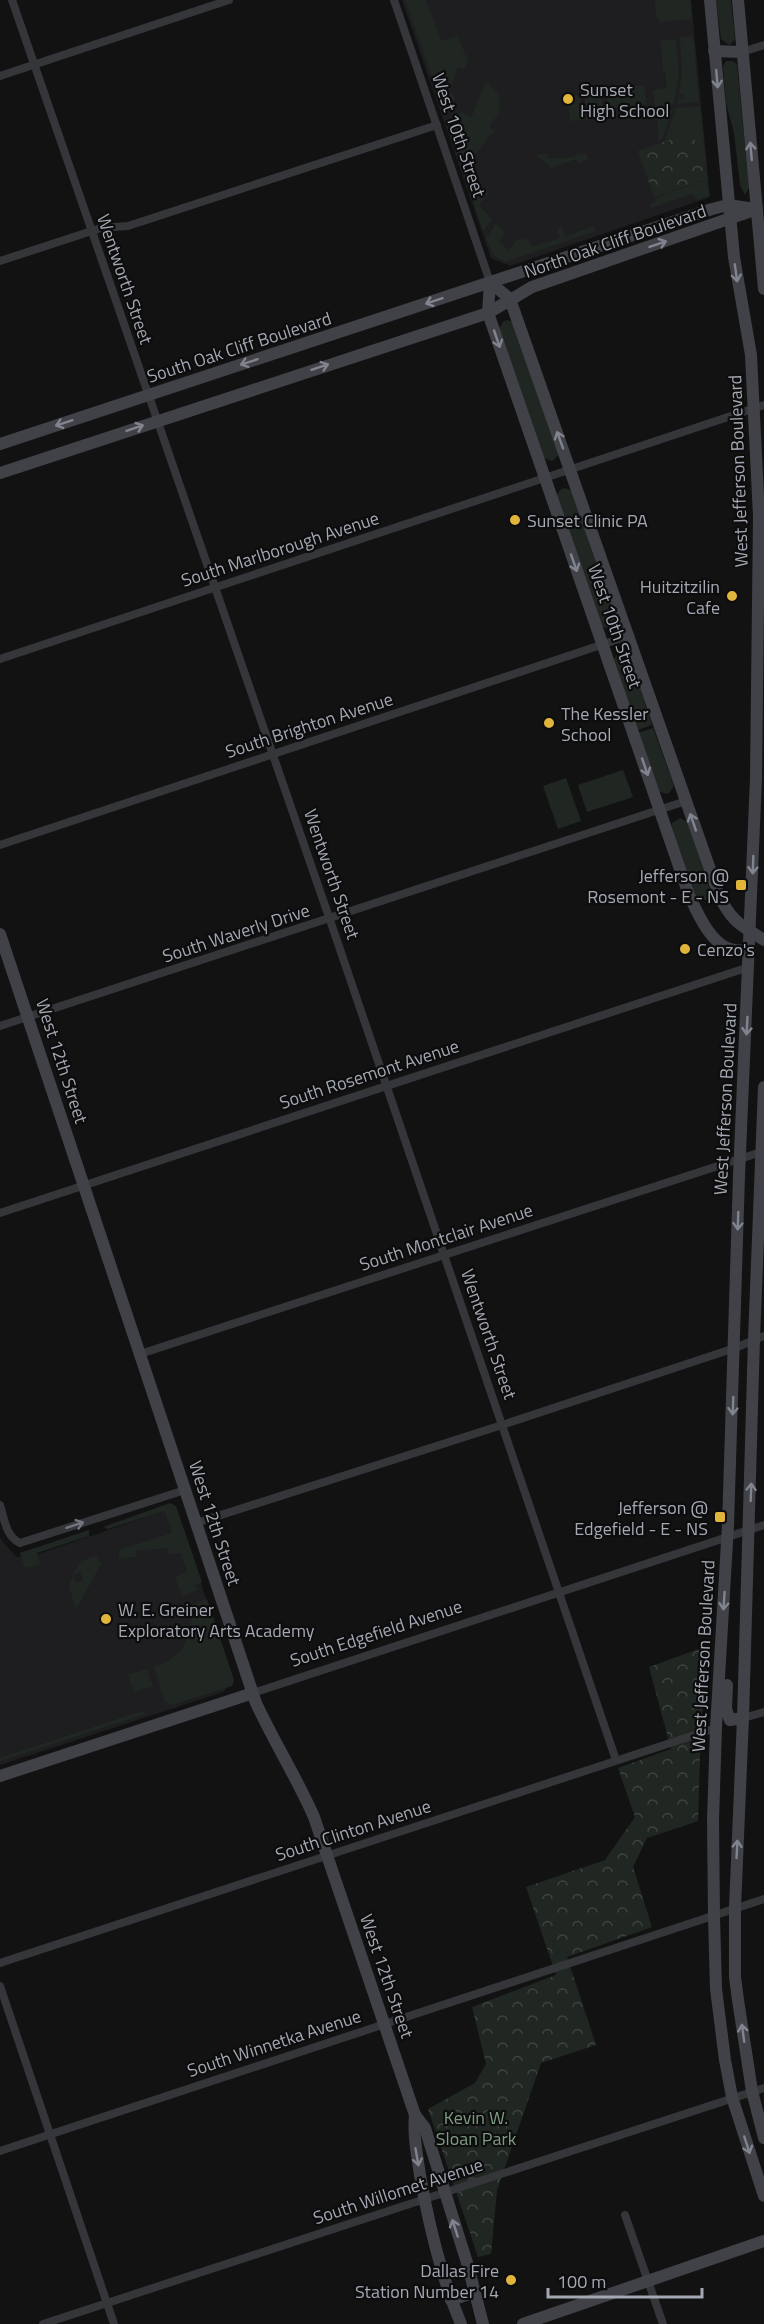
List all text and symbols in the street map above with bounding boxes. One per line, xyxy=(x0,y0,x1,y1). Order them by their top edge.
street label: West 10th Street xyxy=(425,69,493,201)
one-way arrow xyxy=(712,69,723,89)
place label: Sunset High School xyxy=(580,76,669,124)
marker: Sunset High School xyxy=(561,92,575,106)
one-way arrow xyxy=(745,142,756,161)
street label: North Oak Cliff Boulevard xyxy=(520,197,710,285)
street label: Wentworth Street xyxy=(90,210,160,348)
one-way arrow xyxy=(648,238,667,249)
one-way arrow xyxy=(730,263,741,283)
one-way arrow xyxy=(425,296,444,307)
street label: South Oak Cliff Boulevard xyxy=(143,304,335,390)
one-way arrow xyxy=(492,329,503,348)
one-way arrow xyxy=(240,358,259,369)
one-way arrow xyxy=(310,361,329,372)
street label: West Jefferson Boulevard xyxy=(721,374,755,568)
one-way arrow xyxy=(55,419,74,430)
one-way arrow xyxy=(125,421,144,432)
one-way arrow xyxy=(553,431,564,450)
street label: South Marlborough Avenue xyxy=(178,504,382,594)
place label: Sunset Clinic PA xyxy=(527,507,648,534)
marker: Sunset Clinic PA xyxy=(508,513,522,527)
one-way arrow xyxy=(569,553,580,572)
street label: West 10th Street xyxy=(581,560,649,692)
place label: Huitzitzilin Cafe xyxy=(640,573,720,621)
marker: Huitzitzilin Cafe xyxy=(725,589,739,603)
street label: South Brighton Avenue xyxy=(222,685,396,765)
place label: The Kessler School xyxy=(561,700,648,748)
marker: The Kessler School xyxy=(542,716,556,730)
one-way arrow xyxy=(640,757,651,776)
street label: Wentworth Street xyxy=(297,805,367,943)
one-way arrow xyxy=(687,814,698,832)
one-way arrow xyxy=(747,855,758,875)
place label: Jefferson @ Rosemont - E - NS xyxy=(587,862,729,910)
marker: Jefferson @ Rosemont - E - NS xyxy=(734,878,748,892)
street label: South Waverly Drive xyxy=(159,896,313,970)
place label: Cenzo's xyxy=(697,936,755,963)
marker: Cenzo's xyxy=(678,942,692,956)
street label: West 12th Street xyxy=(29,995,95,1128)
street label: West Jefferson Boulevard xyxy=(706,1002,744,1196)
one-way arrow xyxy=(741,1015,752,1035)
street label: South Rosemont Avenue xyxy=(276,1032,462,1116)
street label: South Montclair Avenue xyxy=(356,1196,536,1278)
one-way arrow xyxy=(732,1210,743,1230)
street label: Wentworth Street xyxy=(454,1265,524,1403)
one-way arrow xyxy=(727,1396,738,1416)
street label: West 12th Street xyxy=(182,1457,248,1590)
one-way arrow xyxy=(745,1482,756,1502)
place label: Jefferson @ Edgefield - E - NS xyxy=(574,1494,708,1542)
marker: Jefferson @ Edgefield - E - NS xyxy=(713,1510,727,1524)
one-way arrow xyxy=(65,1519,84,1530)
street label: West Jefferson Boulevard xyxy=(684,1559,722,1753)
one-way arrow xyxy=(718,1591,729,1610)
street label: South Edgefield Avenue xyxy=(287,1592,465,1674)
place label: W. E. Greiner Exploratory Arts Academy xyxy=(118,1596,315,1644)
marker: W. E. Greiner Exploratory Arts Academy xyxy=(99,1612,113,1626)
street label: South Clinton Avenue xyxy=(272,1792,434,1868)
one-way arrow xyxy=(732,1840,743,1860)
street label: West 12th Street xyxy=(353,1910,421,2042)
street label: South Winnetka Avenue xyxy=(184,2002,364,2084)
one-way arrow xyxy=(738,2024,749,2044)
park label: Kevin W. Sloan Park xyxy=(436,2104,517,2152)
one-way arrow xyxy=(742,2135,753,2154)
one-way arrow xyxy=(412,2147,423,2166)
street label: South Willomet Avenue xyxy=(310,2151,486,2231)
one-way arrow xyxy=(449,2219,460,2238)
place label: Dallas Fire Station Number 14 xyxy=(355,2257,499,2305)
scale bar xyxy=(548,2261,702,2299)
text: 100 m xyxy=(557,2268,606,2295)
marker: Dallas Fire Station Number 14 xyxy=(504,2273,518,2287)

